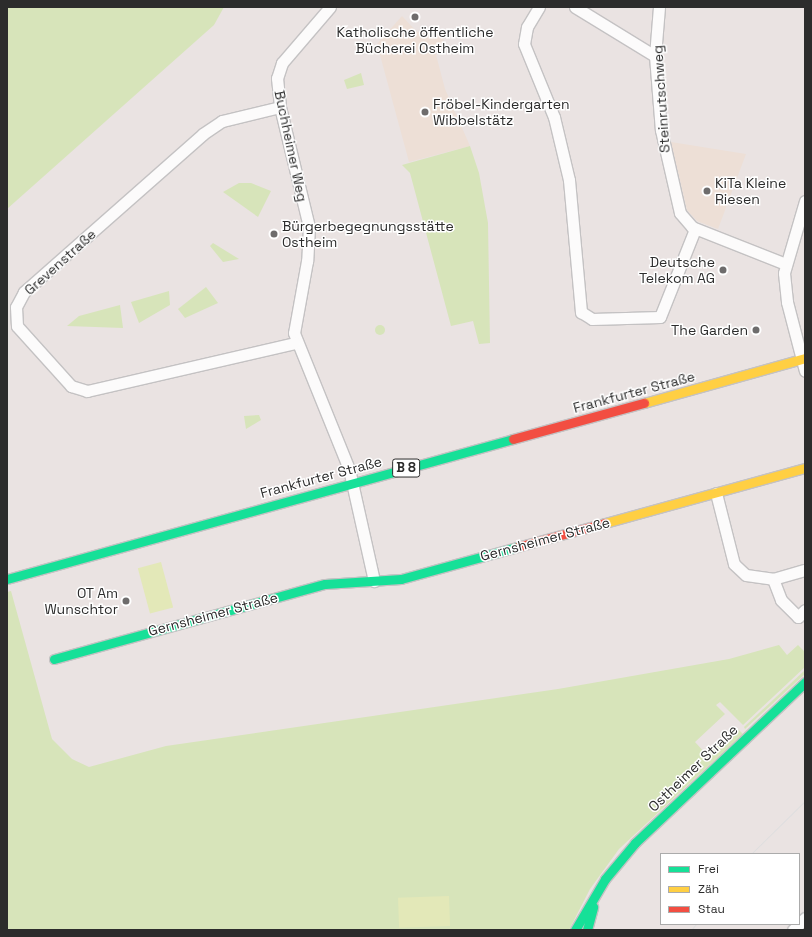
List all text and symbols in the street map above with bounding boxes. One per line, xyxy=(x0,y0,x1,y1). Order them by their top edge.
marker: Katholische öffentliche Bücherei Ostheim xyxy=(410,12,420,22)
place label: Katholische öffentliche Bücherei Ostheim xyxy=(337,24,493,56)
street label: Steinrutschweg xyxy=(649,45,673,153)
street label: Buchheimer Weg xyxy=(271,89,311,203)
place label: Fröbel-Kindergarten Wibbelstätz xyxy=(433,96,570,128)
marker: Fröbel-Kindergarten Wibbelstätz xyxy=(420,107,430,117)
place label: KiTa Kleine Riesen xyxy=(715,175,786,208)
marker: KiTa Kleine Riesen xyxy=(702,186,712,196)
place label: Bürgerbegegnungsstätte Ostheim xyxy=(282,218,454,250)
street label: Grevenstraße xyxy=(21,226,99,298)
marker: Bürgerbegegnungsstätte Ostheim xyxy=(269,229,279,239)
place label: Deutsche Telekom AG xyxy=(639,254,715,286)
marker: Deutsche Telekom AG xyxy=(718,265,728,275)
place label: The Garden xyxy=(671,322,748,338)
marker: The Garden xyxy=(751,325,761,335)
street label: Frankfurter Straße xyxy=(571,368,697,416)
street label: Frankfurter Straße xyxy=(258,453,384,501)
road number: B 8 xyxy=(392,457,420,479)
street label: Gernsheimer Straße xyxy=(478,514,612,564)
place label: OT Am Wunschtor xyxy=(44,585,118,618)
street label: Gernsheimer Straße xyxy=(146,589,280,639)
marker: OT Am Wunschtor xyxy=(121,596,131,606)
street label: Ostheimer Straße xyxy=(645,721,741,815)
legend xyxy=(660,853,800,925)
text: Frei xyxy=(698,861,719,877)
text: Zäh xyxy=(698,881,719,897)
text: Stau xyxy=(698,901,725,917)

